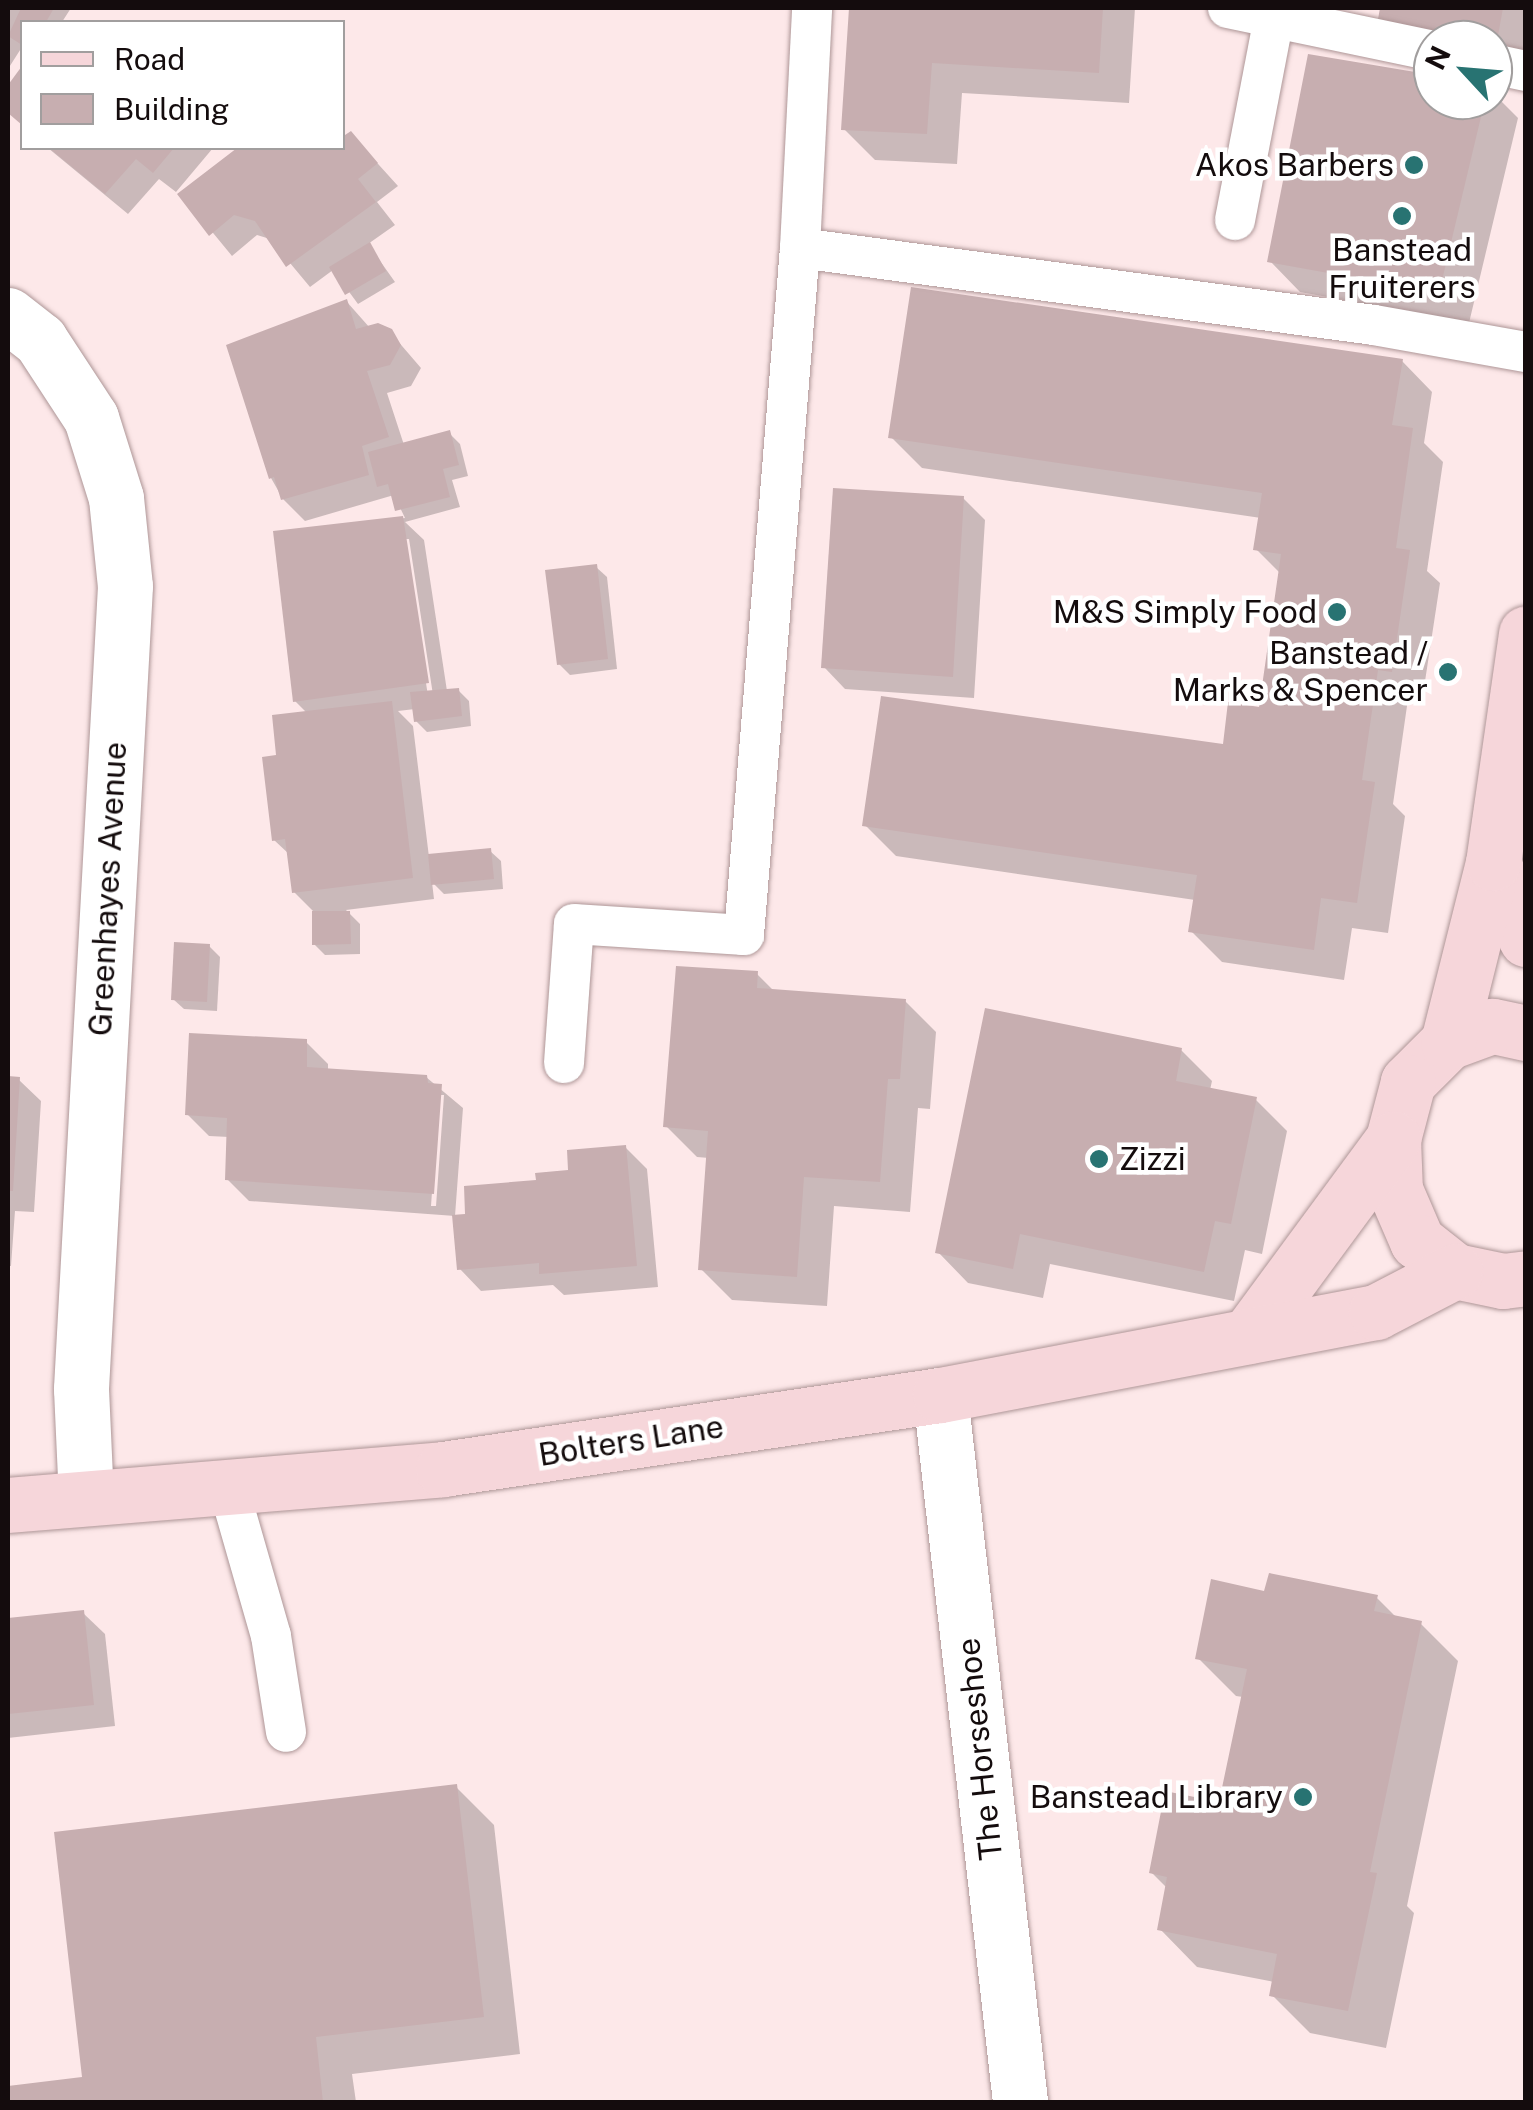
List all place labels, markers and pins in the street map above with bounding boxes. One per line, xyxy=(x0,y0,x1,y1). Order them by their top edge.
place label: Akos Barbers xyxy=(1195,146,1394,184)
marker: Akos Barbers xyxy=(1403,154,1425,176)
marker: Banstead Fruiterers xyxy=(1391,205,1413,227)
place label: Banstead Fruiterers xyxy=(1328,232,1476,307)
place label: M&S Simply Food xyxy=(1053,593,1317,631)
marker: M&S Simply Food xyxy=(1326,601,1348,623)
place label: Banstead / Marks & Spencer xyxy=(1173,635,1428,710)
marker: Banstead / Marks & Spencer xyxy=(1437,661,1459,683)
place label: Zizzi xyxy=(1119,1140,1186,1178)
marker: Zizzi xyxy=(1088,1148,1110,1170)
place label: Banstead Library xyxy=(1030,1778,1283,1816)
marker: Banstead Library xyxy=(1292,1786,1314,1808)

